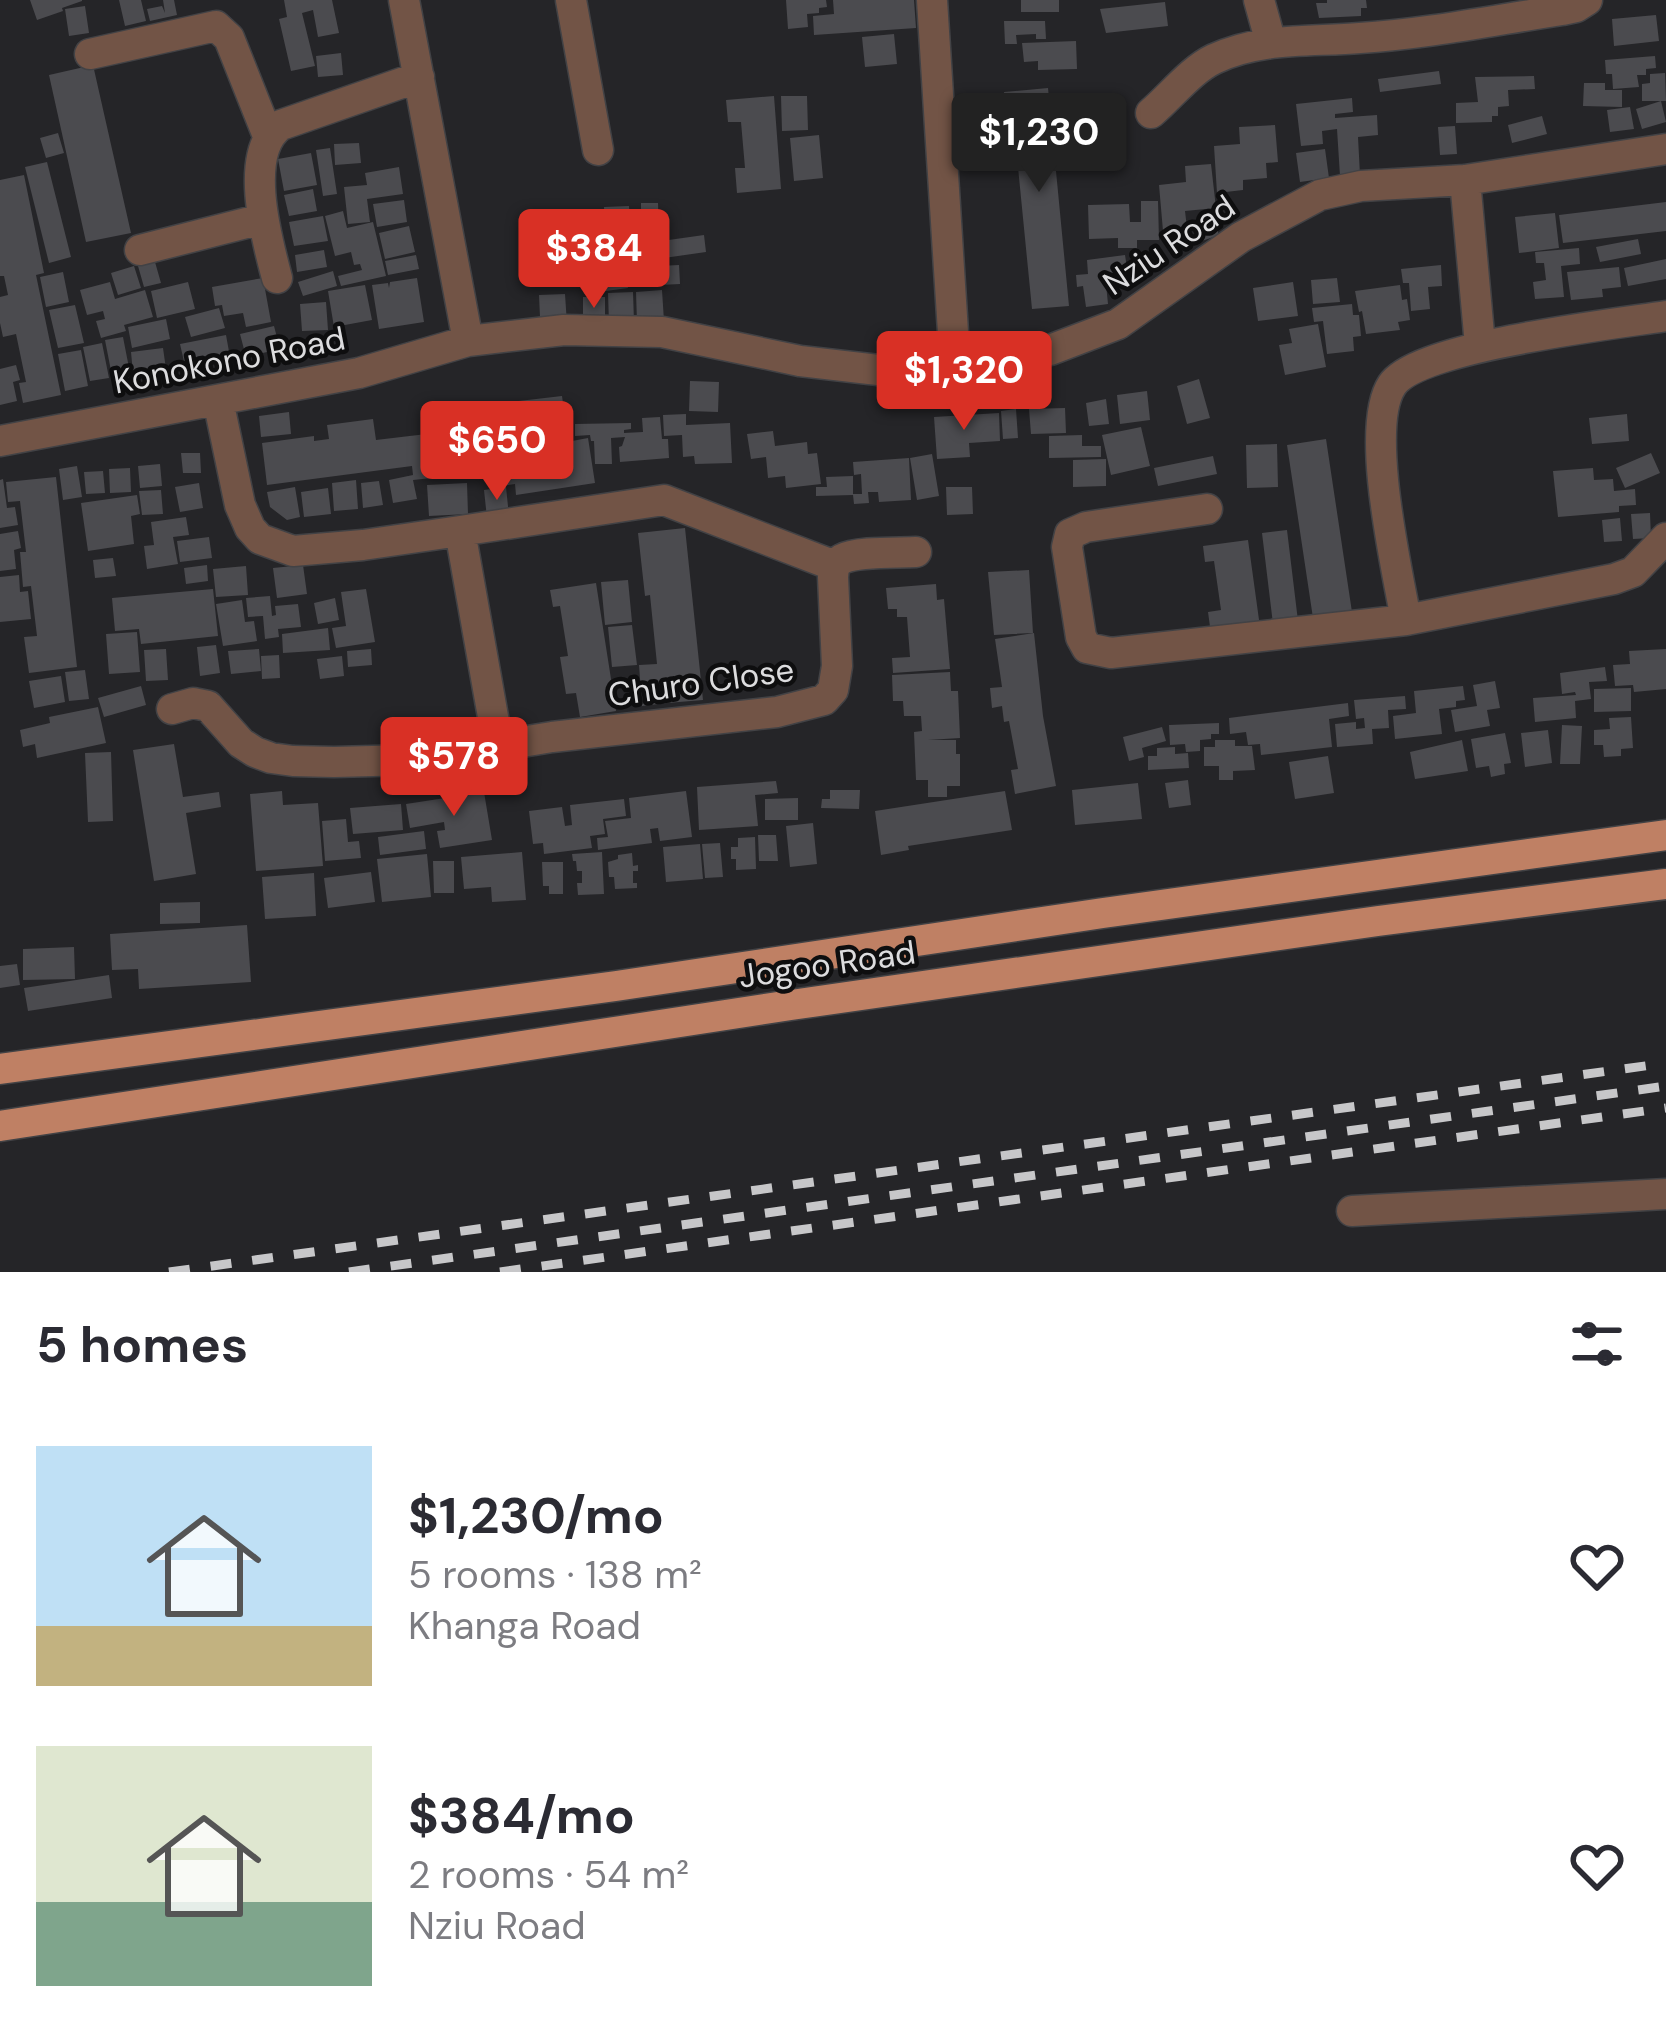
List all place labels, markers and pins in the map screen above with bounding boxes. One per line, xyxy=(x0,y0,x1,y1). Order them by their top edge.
pin: $1,230 xyxy=(941,93,1137,195)
pin: $384 xyxy=(523,209,665,311)
pin: $1,320 xyxy=(866,331,1062,433)
pin: $650 xyxy=(426,401,568,503)
pin: $578 xyxy=(383,717,525,819)

